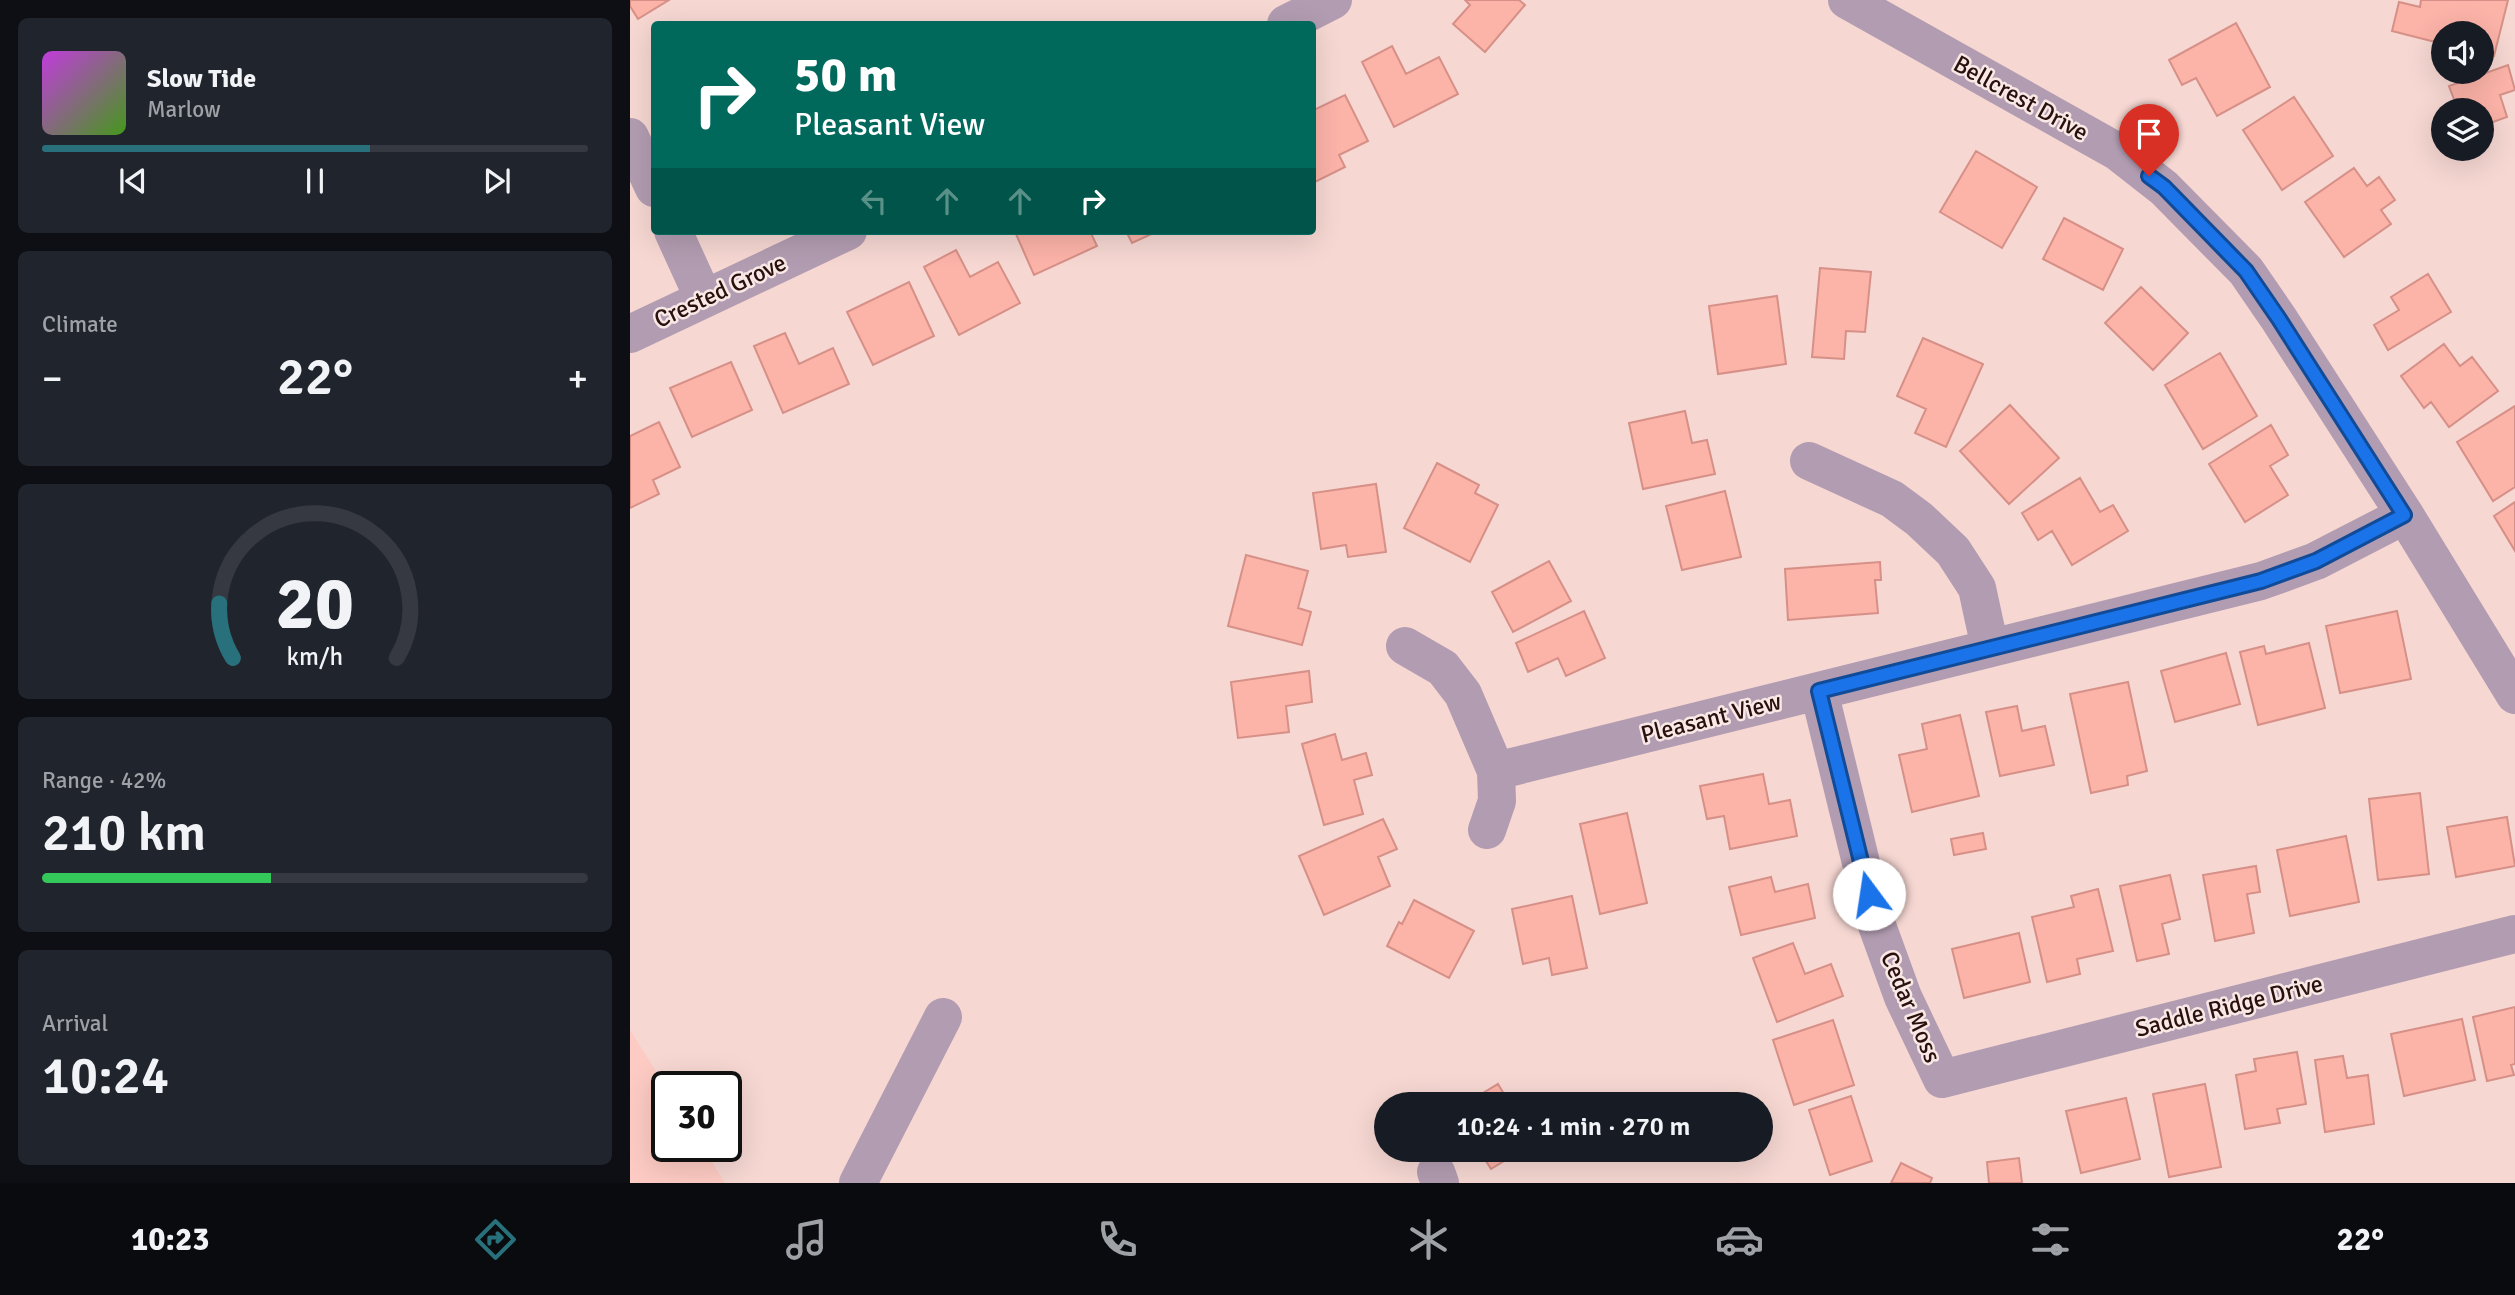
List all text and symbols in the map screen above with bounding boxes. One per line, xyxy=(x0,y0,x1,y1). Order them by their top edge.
map controls xyxy=(2431,21,2494,161)
button: sound xyxy=(2431,21,2494,84)
text: 50 m xyxy=(794,45,897,105)
icon: right xyxy=(679,49,770,140)
street label: Bellcrest Drive xyxy=(1948,49,2094,147)
text: Slow Tide xyxy=(147,63,256,95)
text: Marlow xyxy=(147,95,221,124)
button: layers xyxy=(2431,98,2494,161)
pin xyxy=(2119,104,2179,176)
text: Pleasant View xyxy=(794,105,985,144)
icon: arrive xyxy=(2130,115,2168,153)
icon: previous xyxy=(114,162,152,200)
icon: pause xyxy=(296,162,334,200)
icon: next xyxy=(478,162,516,200)
icon: left xyxy=(855,182,893,220)
icon: ahead xyxy=(928,182,966,220)
icon: ahead xyxy=(1001,182,1039,220)
icon: right xyxy=(1074,182,1112,220)
street label: Crested Grove xyxy=(649,247,791,335)
text: Climate xyxy=(42,310,118,339)
text: 22° xyxy=(277,345,353,409)
text: − xyxy=(42,355,63,402)
text: + xyxy=(567,355,588,402)
text: 20 xyxy=(276,560,354,649)
text: km/h xyxy=(287,640,343,671)
street label: Pleasant View xyxy=(1638,686,1784,750)
text: Range · 42% xyxy=(42,766,166,795)
text: 210 km xyxy=(42,801,206,865)
position arrow xyxy=(1832,857,1906,931)
street label: Cedar Moss xyxy=(1874,947,1948,1067)
street label: Saddle Ridge Drive xyxy=(2132,968,2326,1044)
text: Arrival xyxy=(42,1009,108,1038)
text: 10:24 xyxy=(42,1044,169,1108)
speed limit sign: 30 xyxy=(651,1071,742,1162)
text: 10:24 · 1 min · 270 m xyxy=(1457,1111,1690,1143)
icon: directions xyxy=(471,1215,520,1264)
icon: music xyxy=(782,1215,831,1264)
icon: phone xyxy=(1093,1215,1142,1264)
icon: climate xyxy=(1404,1215,1453,1264)
icon: car xyxy=(1715,1215,1764,1264)
icon: filters xyxy=(2026,1215,2075,1264)
text: 10:23 xyxy=(131,1220,209,1259)
text: 22° xyxy=(2337,1220,2384,1259)

